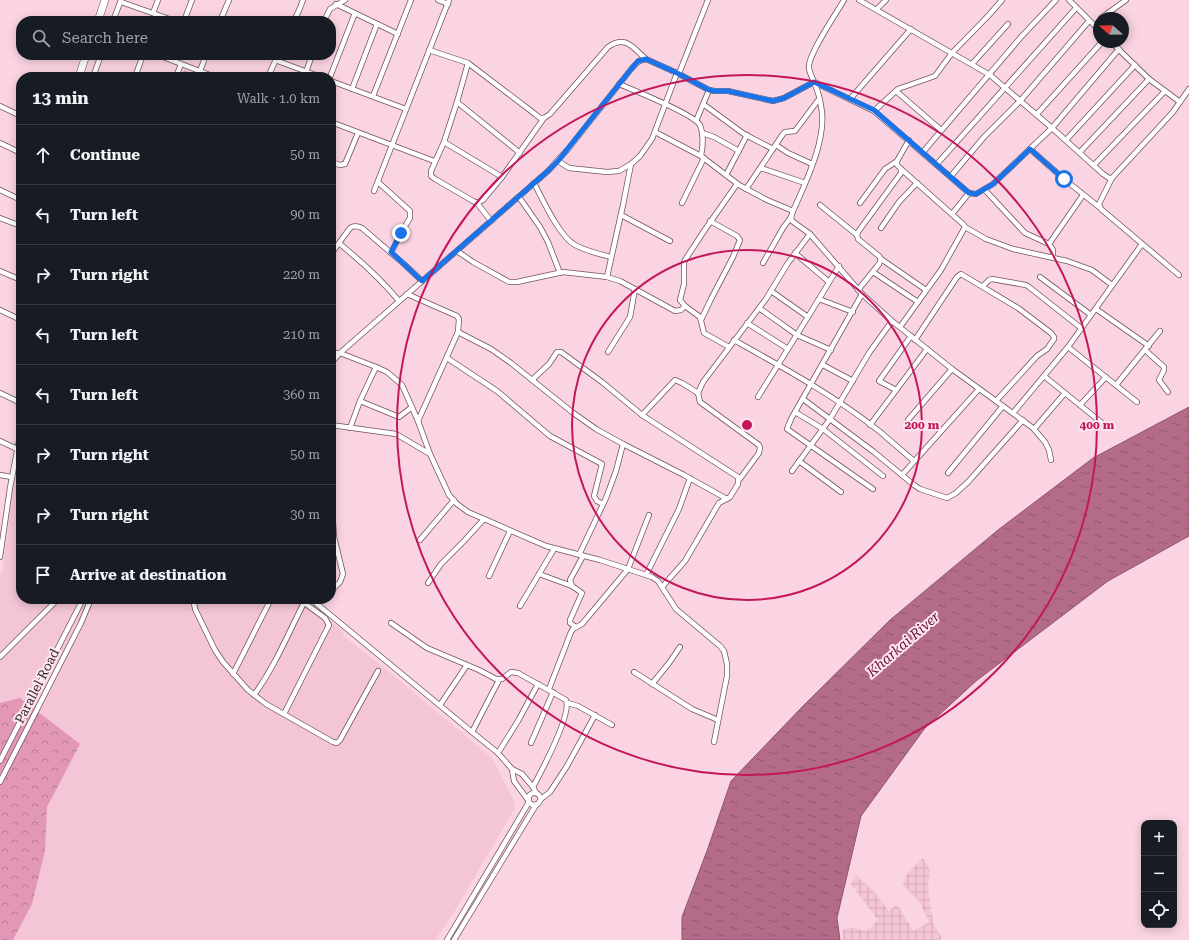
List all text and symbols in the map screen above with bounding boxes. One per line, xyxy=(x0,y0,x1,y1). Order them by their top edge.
north arrow xyxy=(1093,12,1129,48)
search box xyxy=(16,16,336,60)
icon: search xyxy=(30,27,52,49)
text: Search here xyxy=(62,29,148,47)
text: 13 min xyxy=(32,88,89,108)
text: Walk · 1.0 km xyxy=(237,91,320,106)
icon: ahead xyxy=(32,144,54,166)
text: Continue xyxy=(70,146,140,164)
text: 50 m xyxy=(290,147,320,162)
route start xyxy=(1055,170,1073,188)
icon: left xyxy=(32,204,54,226)
text: Turn left xyxy=(70,206,138,224)
text: 90 m xyxy=(290,207,320,222)
route end xyxy=(392,224,410,242)
icon: right xyxy=(32,264,54,286)
text: Turn right xyxy=(70,266,149,284)
text: 220 m xyxy=(283,267,320,282)
icon: left xyxy=(32,324,54,346)
text: Turn left xyxy=(70,326,138,344)
text: 210 m xyxy=(283,327,320,342)
icon: left xyxy=(32,384,54,406)
text: Turn left xyxy=(70,386,138,404)
text: 360 m xyxy=(283,387,320,402)
centre of rings xyxy=(740,418,754,432)
text: 200 m xyxy=(905,418,940,432)
text: 400 m xyxy=(1080,418,1115,432)
icon: right xyxy=(32,444,54,466)
text: Turn right xyxy=(70,446,149,464)
text: 50 m xyxy=(290,447,320,462)
icon: right xyxy=(32,504,54,526)
text: Turn right xyxy=(70,506,149,524)
text: 30 m xyxy=(290,507,320,522)
icon: arrive xyxy=(32,564,54,586)
text: Arrive at destination xyxy=(70,566,226,584)
water label: Kharkai River xyxy=(863,608,943,680)
street label: Parallel Road xyxy=(12,646,63,726)
map controls xyxy=(1141,820,1177,928)
button: + xyxy=(1141,820,1177,856)
button: − xyxy=(1141,856,1177,892)
button: locate xyxy=(1141,892,1177,928)

